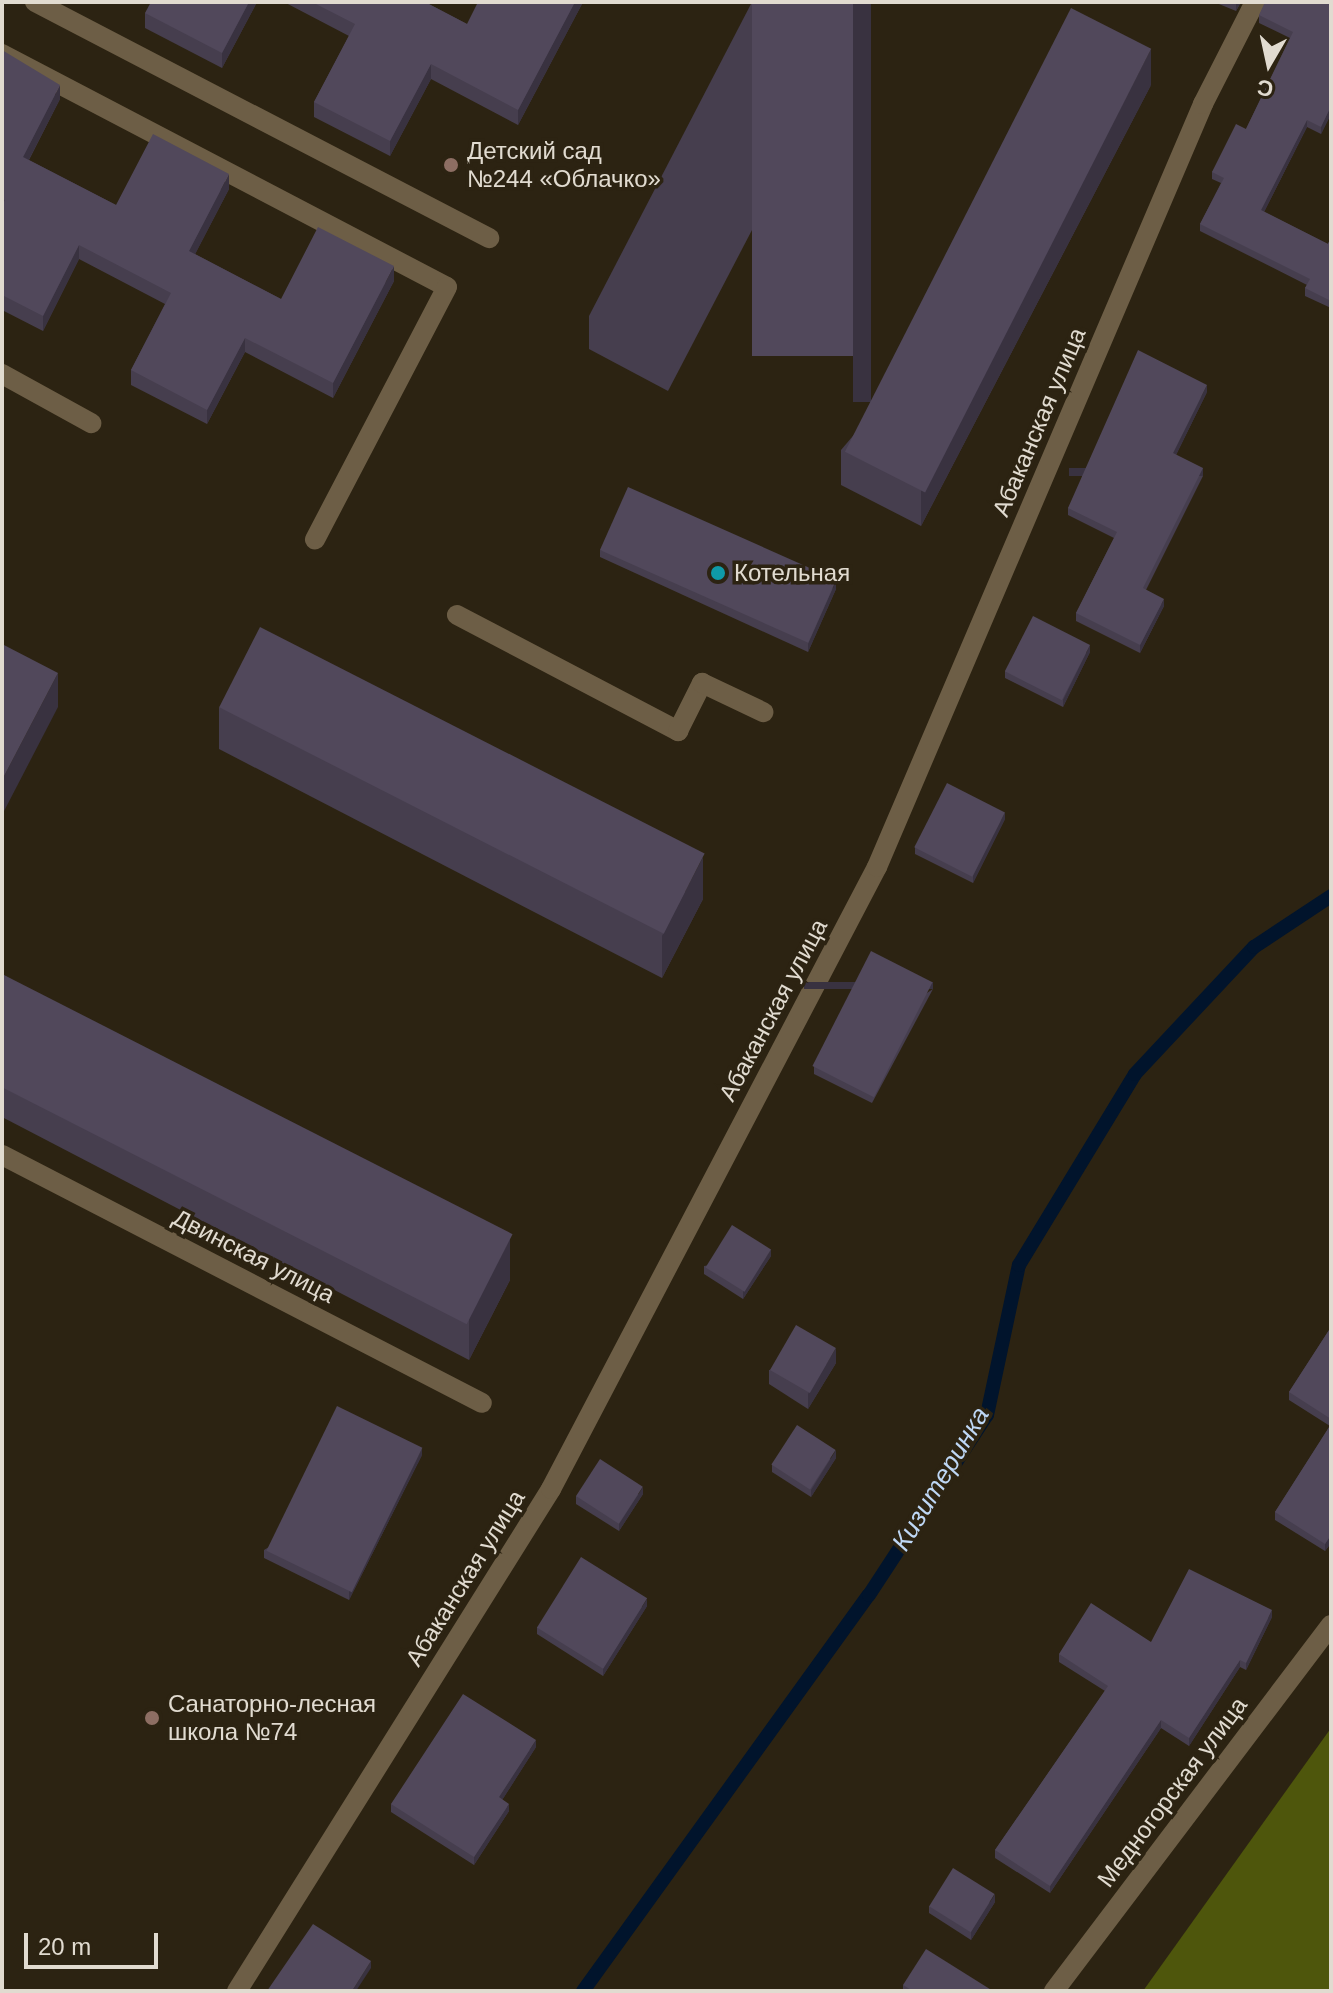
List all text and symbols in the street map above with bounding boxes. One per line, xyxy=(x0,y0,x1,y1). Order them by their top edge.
north arrow xyxy=(1229,24,1309,104)
text: С xyxy=(1255,75,1275,102)
place label: Детский сад №244 «Облачко» xyxy=(467,137,661,193)
marker: Детский сад №244 «Облачко» xyxy=(442,156,460,174)
street label: Абаканская улица xyxy=(986,323,1092,521)
place label: Котельная xyxy=(734,559,850,587)
marker: Котельная xyxy=(709,564,727,582)
street label: Абаканская улица xyxy=(713,914,833,1106)
street label: Двинская улица xyxy=(168,1203,340,1309)
water label: Кизитеринка xyxy=(886,1401,996,1557)
street label: Абаканская улица xyxy=(399,1485,531,1671)
place label: Санаторно-лесная школа №74 xyxy=(168,1690,376,1746)
street label: Медногорская улица xyxy=(1091,1691,1253,1893)
marker: Санаторно-лесная школа №74 xyxy=(143,1709,161,1727)
scale bar xyxy=(28,1917,162,1967)
text: 20 m xyxy=(38,1933,91,1960)

